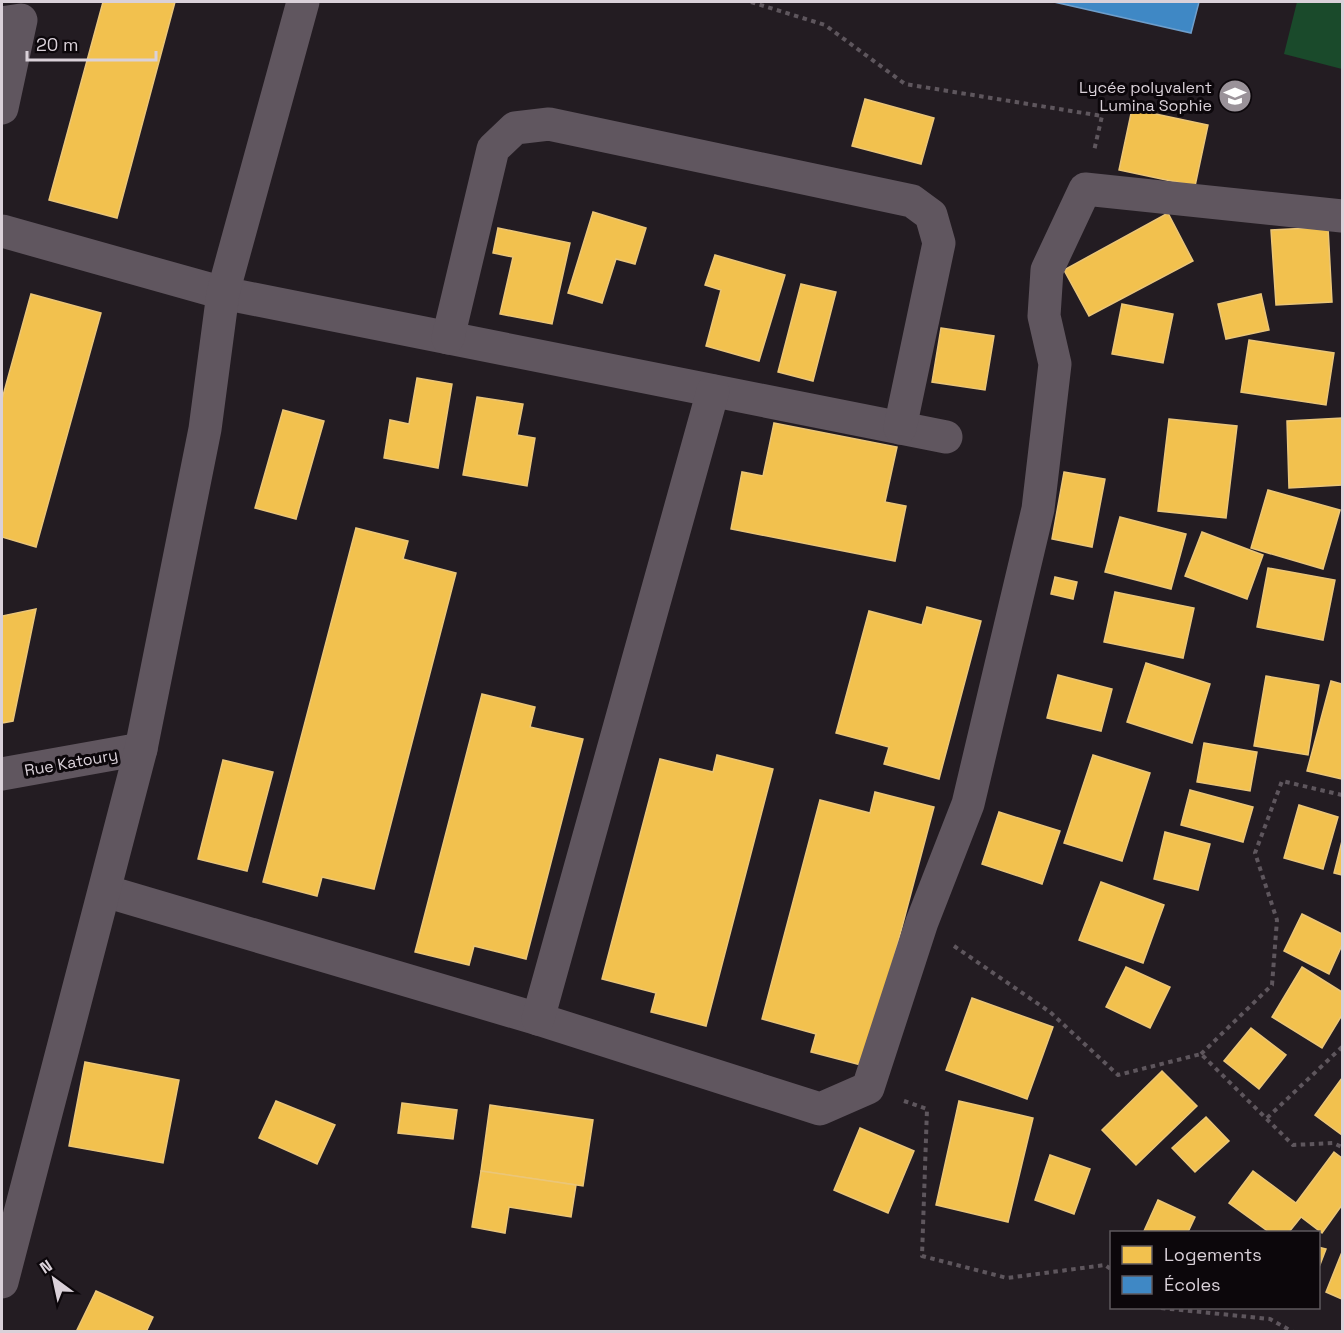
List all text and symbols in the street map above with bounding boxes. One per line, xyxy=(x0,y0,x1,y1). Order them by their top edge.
scale bar xyxy=(27,24,156,62)
text: 20 m xyxy=(36,33,79,56)
place label: Lycée polyvalent Lumina Sophie xyxy=(1079,77,1212,116)
school or university icon: Lycée polyvalent Lumina Sophie xyxy=(1217,78,1253,114)
street label: Rue Katoury xyxy=(23,744,119,781)
legend xyxy=(1110,1231,1320,1309)
text: Logements xyxy=(1164,1243,1262,1266)
north arrow xyxy=(24,1249,84,1309)
text: N xyxy=(36,1255,56,1279)
text: Écoles xyxy=(1164,1273,1221,1296)

